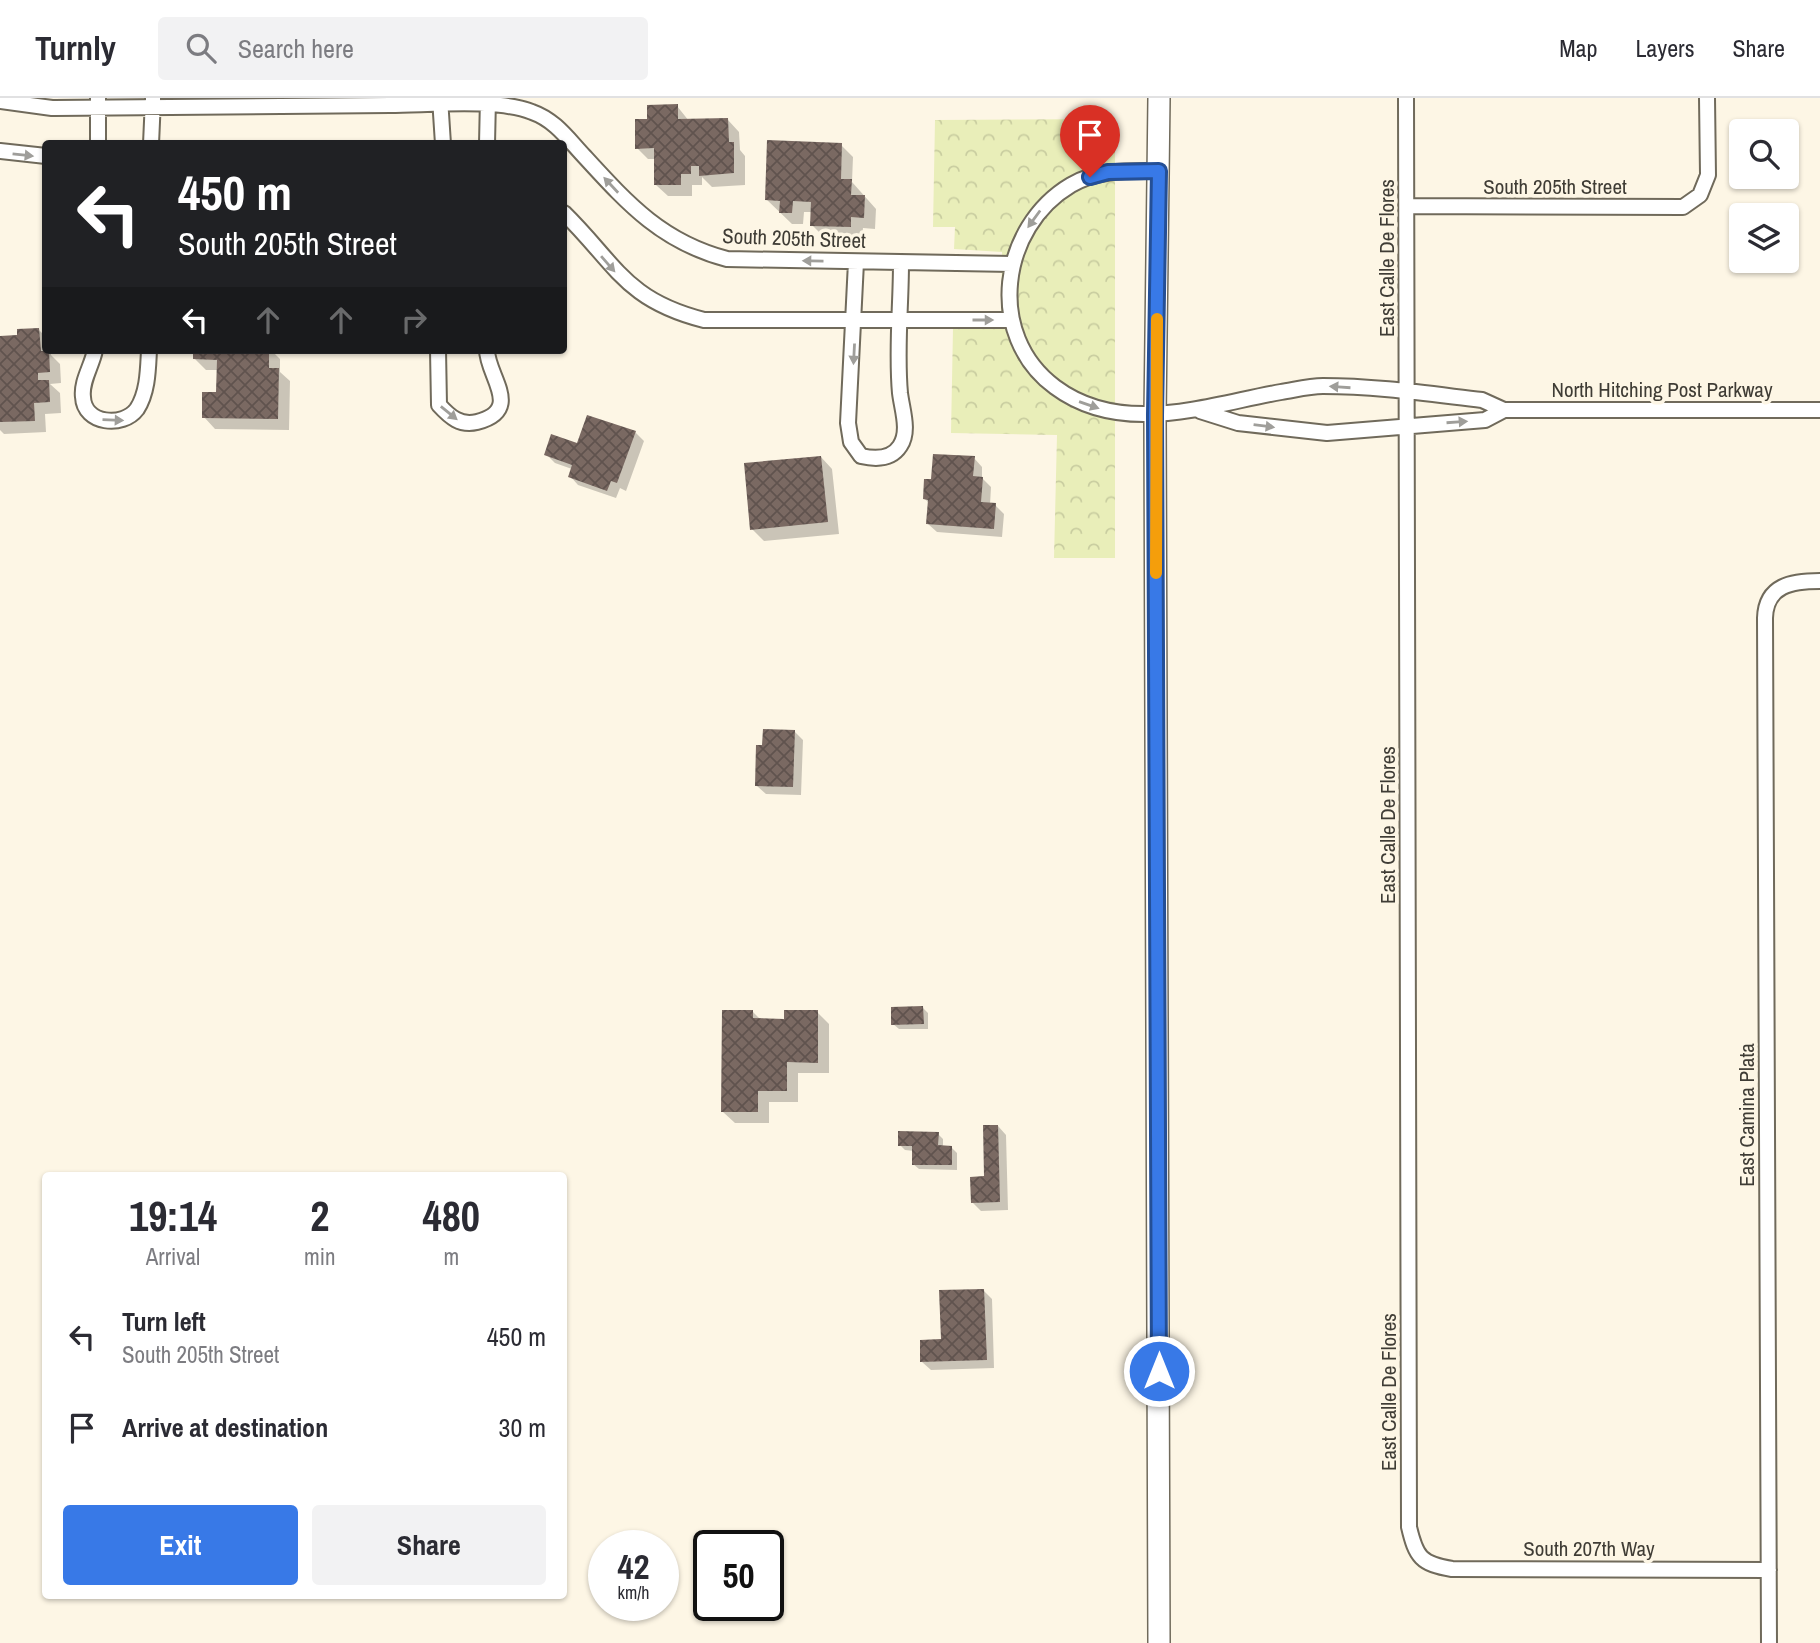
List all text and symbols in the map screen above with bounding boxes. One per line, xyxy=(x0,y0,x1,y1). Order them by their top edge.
search box xyxy=(158,17,648,80)
text: Turnly xyxy=(35,26,116,70)
icon: search xyxy=(182,29,220,67)
text: Search here xyxy=(238,31,354,66)
text: Map xyxy=(1559,32,1597,64)
text: Layers xyxy=(1635,32,1694,64)
text: Share xyxy=(1732,32,1785,64)
pin xyxy=(1060,105,1120,177)
icon: arrive xyxy=(1071,116,1109,154)
map controls xyxy=(1729,119,1799,273)
button: search xyxy=(1729,119,1799,189)
one-way arrow xyxy=(12,149,34,160)
text: 450 m xyxy=(178,159,292,225)
icon: left xyxy=(63,168,154,259)
street label: South 205th Street xyxy=(1483,172,1627,201)
one-way arrow xyxy=(602,176,619,193)
street label: East Calle De Flores xyxy=(1372,179,1401,337)
button: layers xyxy=(1729,203,1799,273)
one-way arrow xyxy=(1027,210,1041,228)
street label: South 205th Street xyxy=(722,221,866,255)
text: South 205th Street xyxy=(178,222,397,265)
one-way arrow xyxy=(600,255,616,273)
one-way arrow xyxy=(802,255,824,267)
icon: left xyxy=(176,301,214,339)
icon: ahead xyxy=(249,301,287,339)
icon: ahead xyxy=(322,301,360,339)
icon: right xyxy=(395,301,433,339)
one-way arrow xyxy=(973,314,995,326)
one-way arrow xyxy=(848,343,859,365)
street label: North Hitching Post Parkway xyxy=(1551,375,1773,404)
one-way arrow xyxy=(1328,381,1350,392)
one-way arrow xyxy=(1079,400,1100,411)
one-way arrow xyxy=(440,406,458,421)
one-way arrow xyxy=(102,414,124,425)
one-way arrow xyxy=(1446,416,1468,427)
one-way arrow xyxy=(1253,421,1275,432)
street label: East Calle De Flores xyxy=(1373,746,1402,904)
street label: East Camina Plata xyxy=(1732,1043,1761,1187)
text: 19:14 xyxy=(129,1188,217,1244)
text: 2 xyxy=(310,1188,329,1244)
text: 480 xyxy=(423,1188,480,1244)
text: Arrival xyxy=(146,1241,200,1272)
text: min xyxy=(304,1241,336,1272)
text: m xyxy=(443,1241,459,1272)
text: Turn left xyxy=(122,1304,206,1339)
street label: East Calle De Flores xyxy=(1374,1313,1403,1471)
icon: left xyxy=(63,1318,101,1356)
text: 450 m xyxy=(487,1319,546,1354)
position arrow xyxy=(1122,1334,1196,1408)
text: South 205th Street xyxy=(122,1339,279,1370)
icon: arrive xyxy=(63,1409,101,1447)
text: Arrive at destination xyxy=(122,1410,328,1445)
text: 30 m xyxy=(499,1410,546,1445)
button: Exit xyxy=(63,1505,298,1585)
button: Share xyxy=(312,1505,546,1585)
speed limit sign: 50 xyxy=(693,1530,784,1621)
street label: South 207th Way xyxy=(1523,1534,1655,1563)
text: 42 xyxy=(618,1543,649,1590)
text: km/h xyxy=(618,1580,650,1605)

